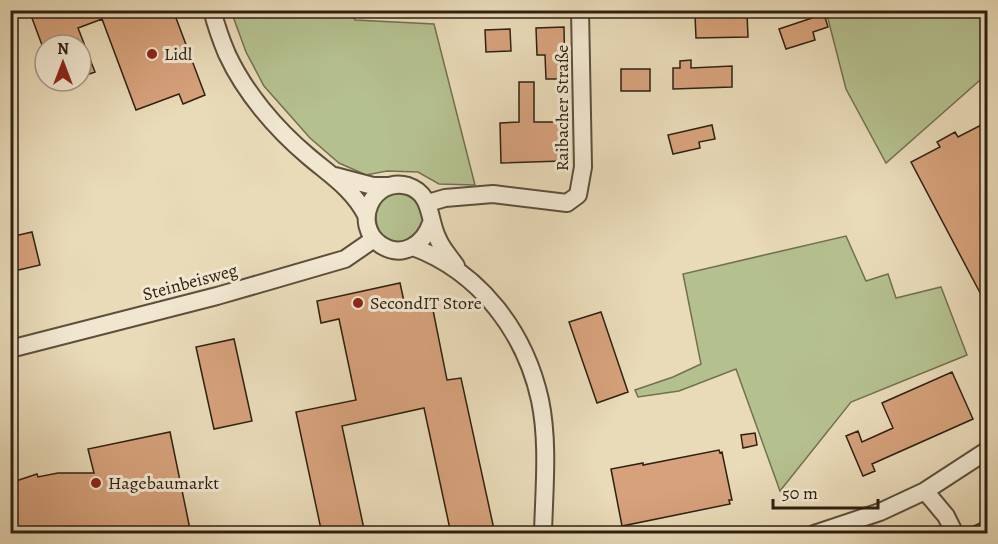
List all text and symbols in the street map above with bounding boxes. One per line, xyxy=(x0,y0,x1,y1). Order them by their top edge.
north arrow xyxy=(33,33,93,93)
text: N xyxy=(57,38,69,60)
place label: Lidl xyxy=(164,42,193,66)
street label: Raibacher Straße xyxy=(550,45,574,171)
marker: Lidl xyxy=(145,47,159,61)
street label: Steinbeisweg xyxy=(140,258,240,306)
place label: SecondIT Store xyxy=(370,291,482,315)
marker: SecondIT Store xyxy=(351,296,365,310)
place label: Hagebaumarkt xyxy=(108,471,219,495)
scale bar xyxy=(773,472,878,510)
marker: Hagebaumarkt xyxy=(89,476,103,490)
text: 50 m xyxy=(782,481,818,505)

